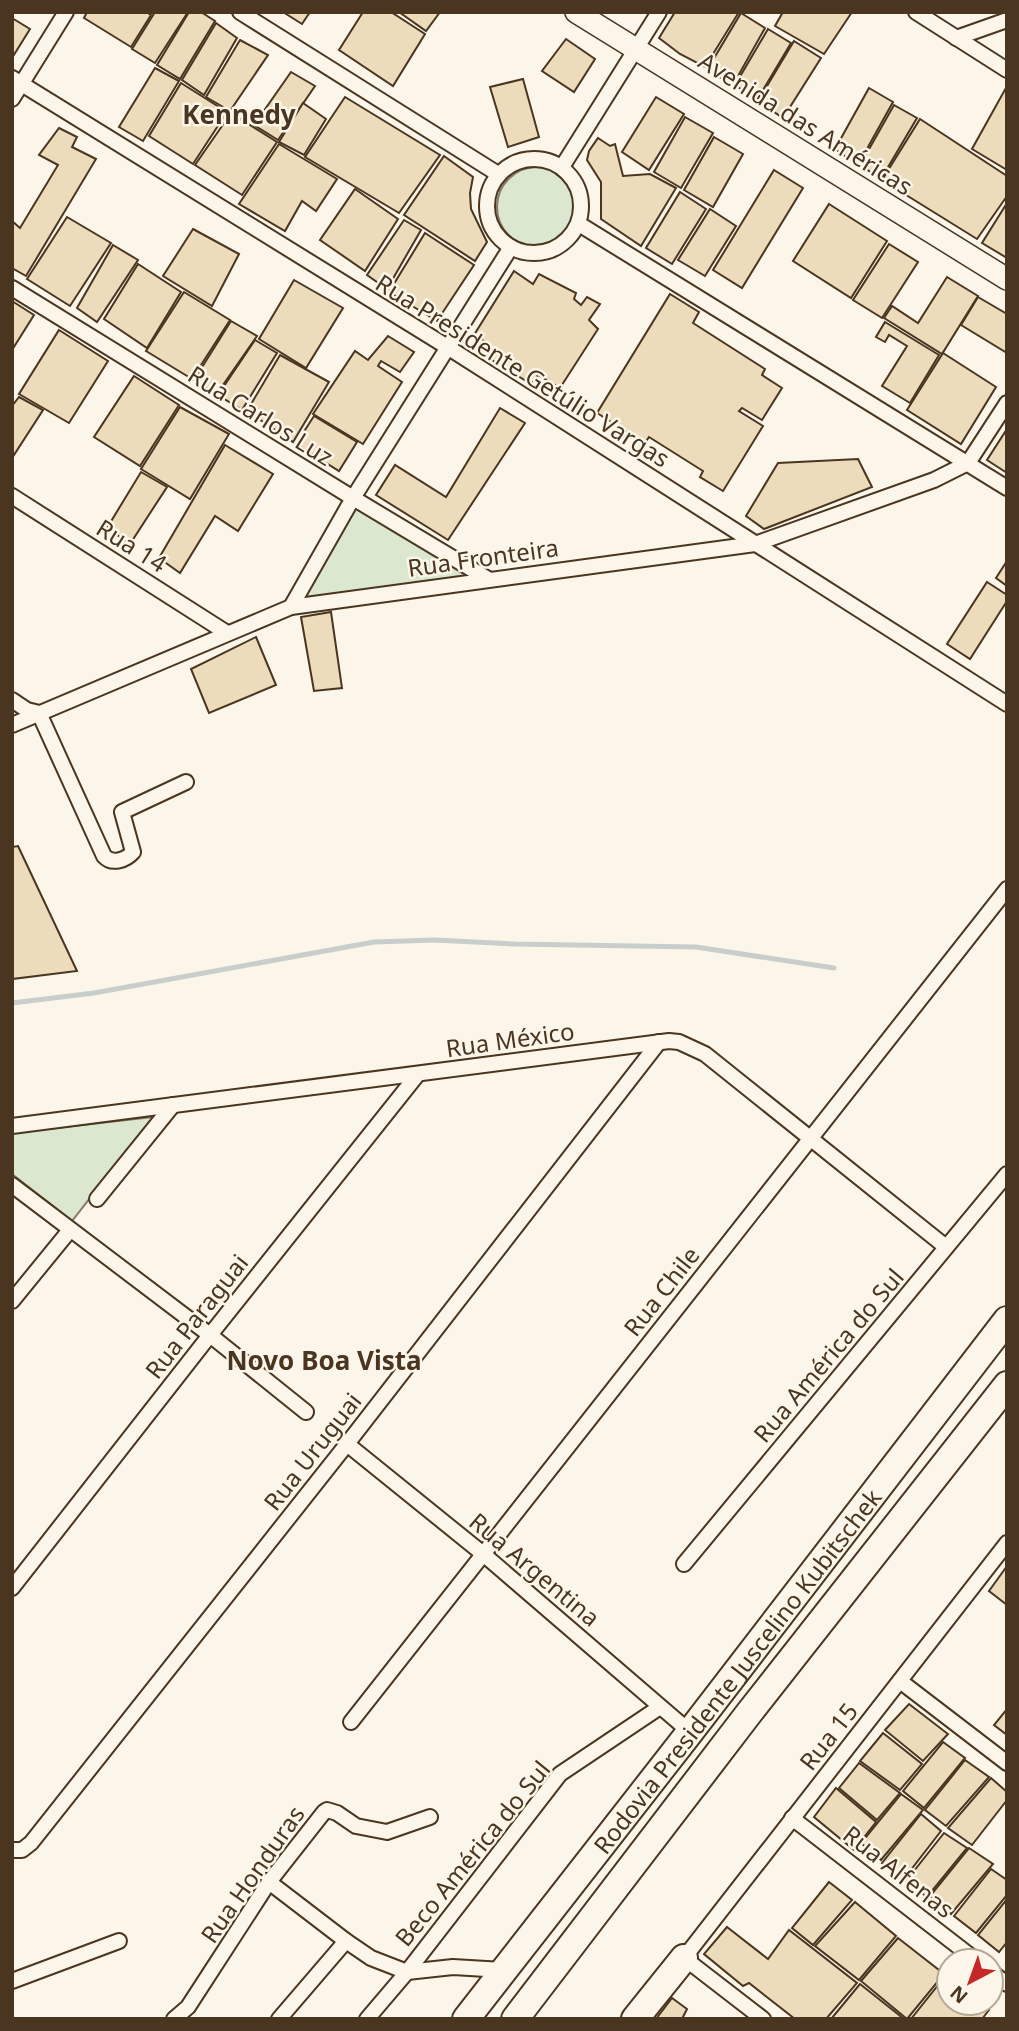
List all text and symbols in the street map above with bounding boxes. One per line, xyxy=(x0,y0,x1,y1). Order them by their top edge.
street label: Avenida das Américas xyxy=(693,44,919,202)
district label: Kennedy xyxy=(182,96,296,132)
street label: Rua Presidente Getúlio Vargas xyxy=(370,266,676,474)
street label: Rua Carlos Luz xyxy=(182,357,340,473)
street label: Rua 14 xyxy=(91,511,174,580)
street label: Rua Fronteira xyxy=(405,530,561,584)
street label: Rua México xyxy=(444,1014,576,1064)
street label: Rua Chile xyxy=(616,1239,706,1343)
street label: Rua Paraguai xyxy=(137,1247,255,1385)
street label: Rua América do Sul xyxy=(745,1261,911,1449)
district label: Novo Boa Vista xyxy=(226,1342,422,1378)
street label: Rua Uruguai xyxy=(256,1385,368,1517)
street label: Rodovia Presidente Juscelino Kubitschek xyxy=(585,1481,888,1860)
street label: Rua Argentina xyxy=(463,1505,607,1633)
street label: Rua 15 xyxy=(791,1696,865,1776)
street label: Beco América do Sul xyxy=(387,1753,557,1953)
street label: Rua Honduras xyxy=(192,1799,312,1949)
street label: Rua Alfenas xyxy=(837,1817,961,1925)
north arrow xyxy=(935,1947,1005,2017)
text: N xyxy=(944,1980,973,2010)

